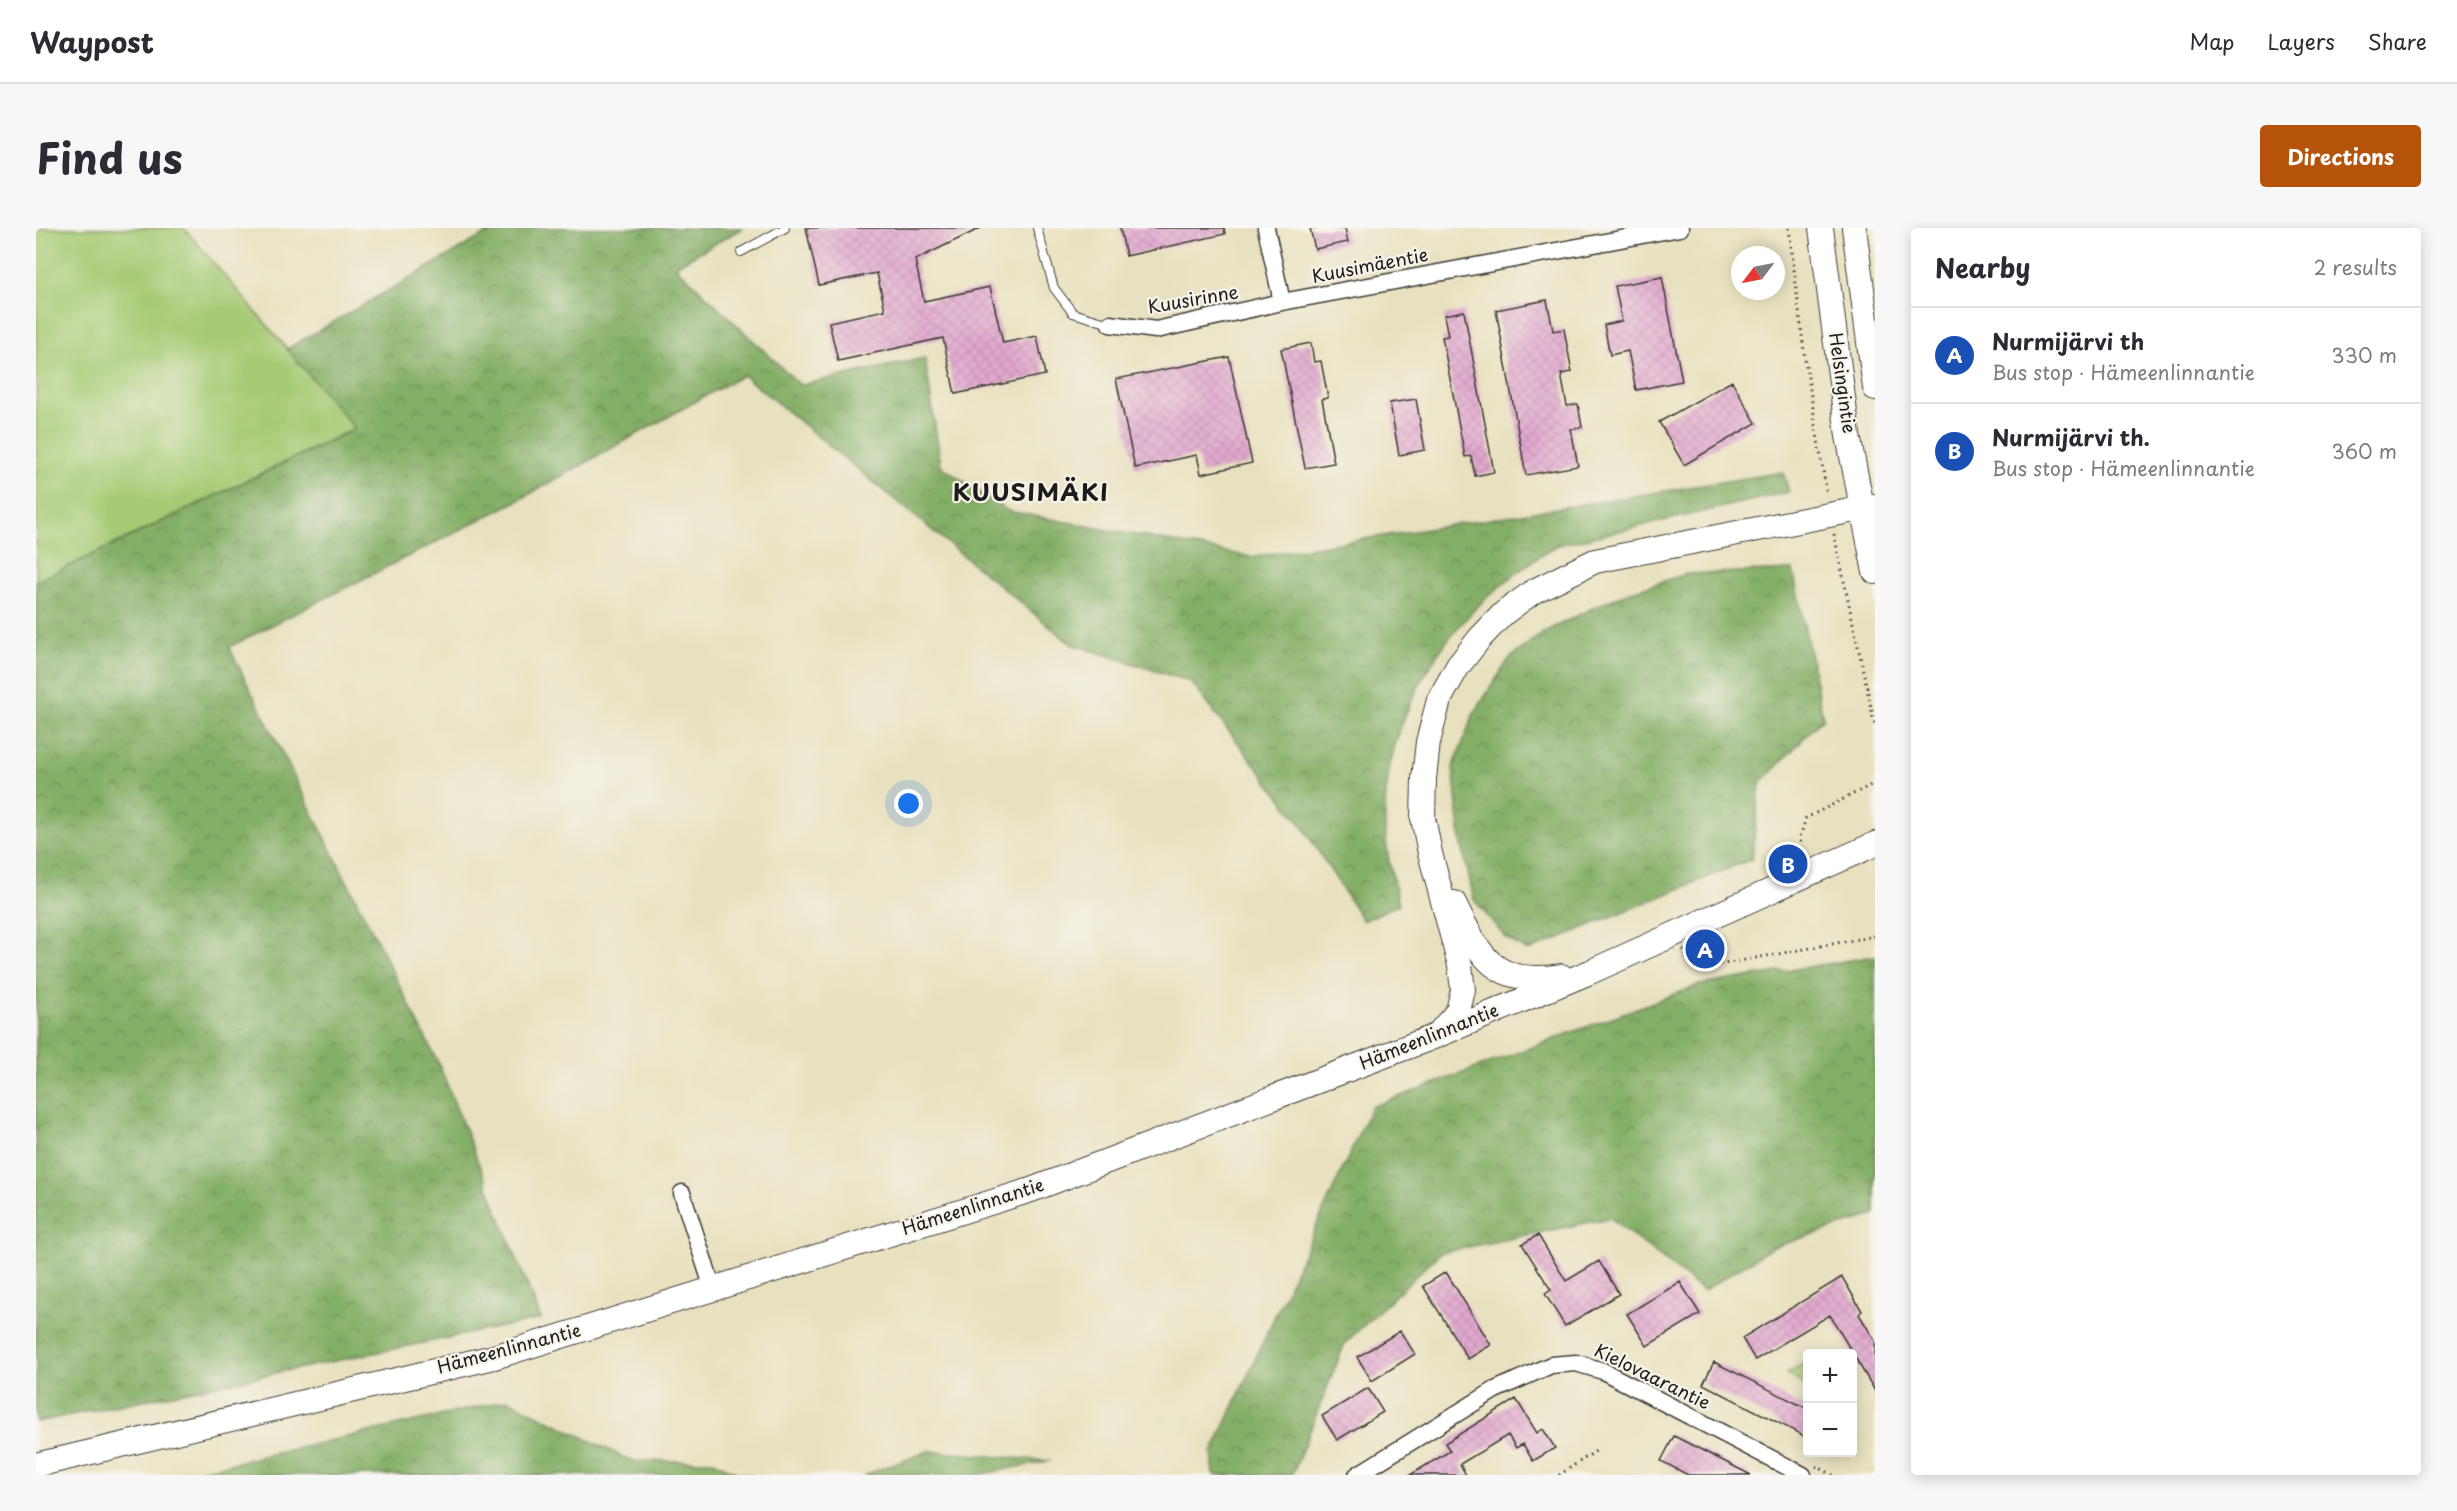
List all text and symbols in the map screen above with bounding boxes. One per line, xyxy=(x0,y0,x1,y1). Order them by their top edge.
text: Waypost xyxy=(30,20,154,63)
text: Map xyxy=(2190,25,2234,57)
text: Layers xyxy=(2267,25,2335,57)
text: Share xyxy=(2368,25,2427,57)
text: Find us xyxy=(36,125,183,188)
button: Directions xyxy=(2260,125,2421,187)
street label: Kuusimäentie xyxy=(1309,240,1430,289)
north arrow xyxy=(1731,246,1785,300)
text: Nearby xyxy=(1935,248,2030,287)
text: 2 results xyxy=(2314,252,2397,282)
street label: Kuusirinne xyxy=(1145,277,1240,320)
text: Nurmijärvi th xyxy=(1992,324,2144,357)
street label: Helsingintie xyxy=(1823,331,1864,435)
text: A xyxy=(1947,340,1962,370)
text: 330 m xyxy=(2331,340,2397,370)
text: Bus stop · Hämeenlinnantie xyxy=(1992,357,2255,387)
text: Nurmijärvi th. xyxy=(1992,420,2150,453)
text: B xyxy=(1948,436,1961,466)
text: 360 m xyxy=(2331,436,2397,466)
text: Bus stop · Hämeenlinnantie xyxy=(1992,453,2255,483)
district label: KUUSIMÄKI xyxy=(953,473,1109,509)
your location xyxy=(894,789,923,818)
pin: B xyxy=(1768,842,1808,886)
pin: A xyxy=(1686,926,1724,972)
street label: Hämeenlinnantie xyxy=(1355,995,1502,1076)
street label: Hämeenlinnantie xyxy=(898,1170,1047,1241)
street label: Hämeenlinnantie xyxy=(434,1315,583,1380)
street label: Kielovaarantie xyxy=(1590,1336,1715,1415)
map controls xyxy=(1803,1349,1857,1457)
button: + xyxy=(1803,1349,1857,1403)
button: − xyxy=(1803,1403,1857,1457)

